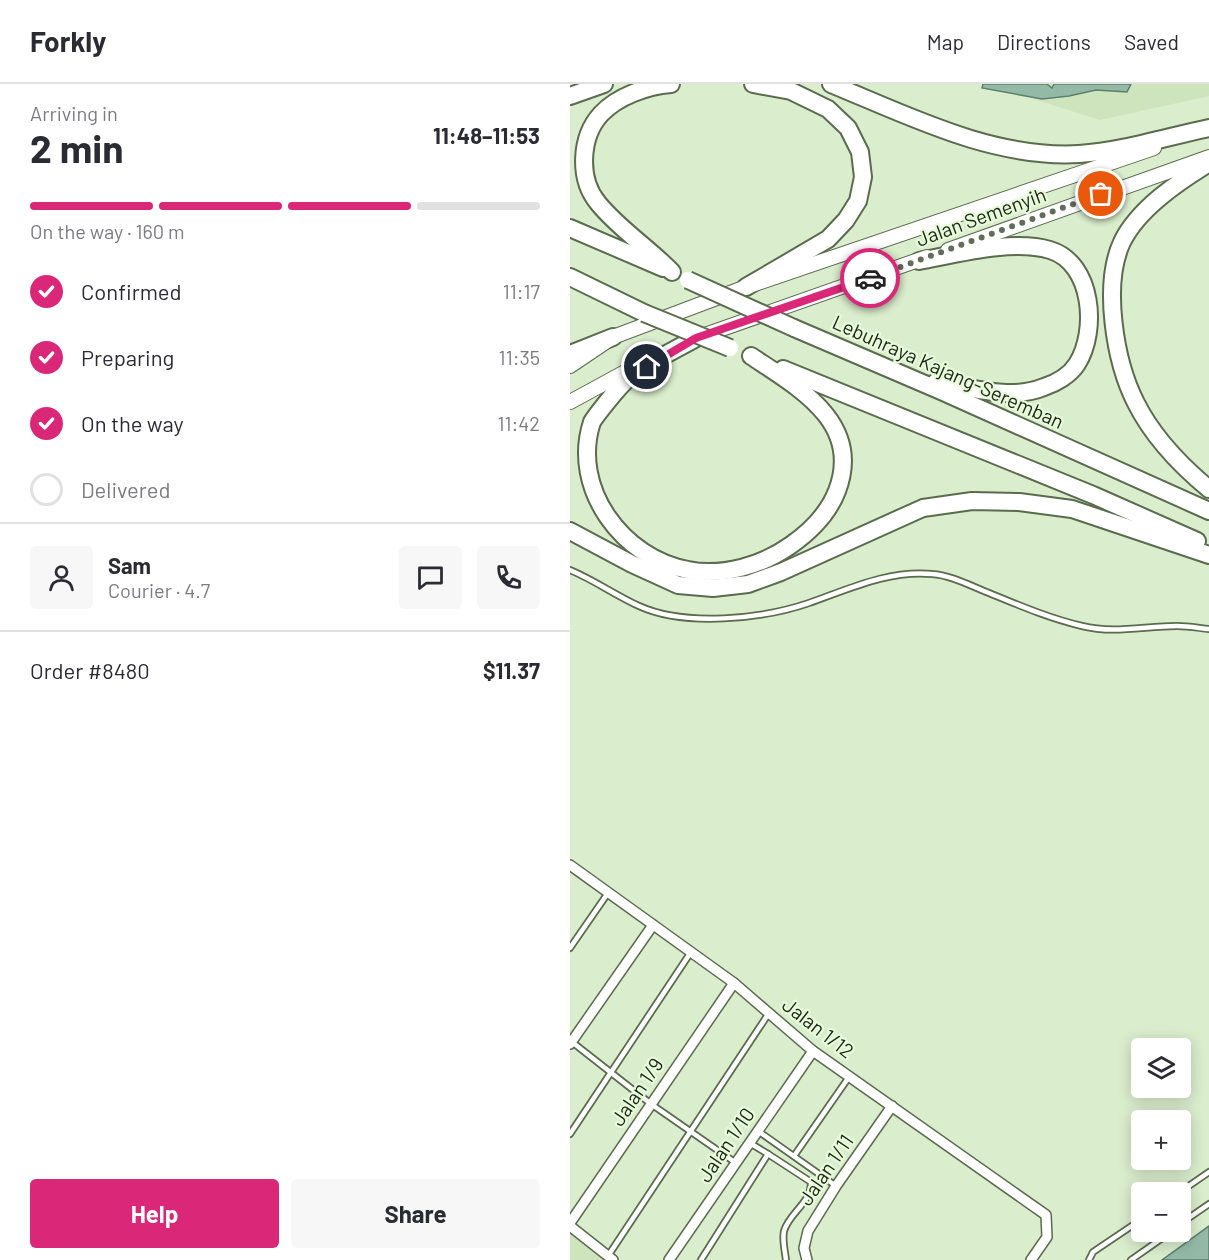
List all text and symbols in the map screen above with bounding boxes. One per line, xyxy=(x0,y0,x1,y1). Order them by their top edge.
text: Forkly xyxy=(30,24,106,58)
text: Map xyxy=(927,29,964,54)
text: Directions xyxy=(997,29,1091,54)
text: Saved xyxy=(1124,29,1179,54)
text: Arriving in xyxy=(30,101,118,125)
text: 11:48–11:53 xyxy=(433,122,540,148)
text: 2 min xyxy=(30,124,123,171)
pin xyxy=(1075,168,1126,219)
icon: bag xyxy=(1084,177,1117,210)
street label: Jalan Semenyih xyxy=(912,181,1049,251)
text: On the way · 160 m xyxy=(30,219,185,243)
courier xyxy=(840,248,900,308)
icon: car xyxy=(854,262,887,295)
icon: check xyxy=(30,275,63,308)
text: Confirmed xyxy=(81,278,181,304)
text: 11:17 xyxy=(503,279,540,303)
street label: Lebuhraya Kajang-Seremban xyxy=(829,309,1068,433)
icon: check xyxy=(30,341,63,374)
pin xyxy=(621,341,672,392)
text: Preparing xyxy=(81,344,174,370)
text: 11:35 xyxy=(499,345,540,369)
icon: home xyxy=(630,350,663,383)
icon: check xyxy=(30,407,63,440)
text: On the way xyxy=(81,410,184,436)
text: 11:42 xyxy=(497,411,540,435)
text: Delivered xyxy=(81,476,170,502)
button: person xyxy=(30,546,93,609)
button: chat xyxy=(399,546,462,609)
button: phone xyxy=(477,546,540,609)
text: Sam xyxy=(108,552,151,578)
text: Courier · 4.7 xyxy=(108,578,210,602)
text: Order #8480 xyxy=(30,657,150,683)
text: $11.37 xyxy=(483,657,540,683)
street label: Jalan 1/12 xyxy=(778,992,859,1063)
map controls xyxy=(1131,1038,1191,1242)
button: layers xyxy=(1131,1038,1191,1098)
street label: Jalan 1/9 xyxy=(605,1053,668,1130)
street label: Jalan 1/10 xyxy=(692,1103,759,1186)
button: + xyxy=(1131,1110,1191,1170)
street label: Jalan 1/11 xyxy=(793,1129,858,1209)
button: Help xyxy=(30,1179,279,1248)
button: Share xyxy=(291,1179,540,1248)
button: − xyxy=(1131,1182,1191,1242)

